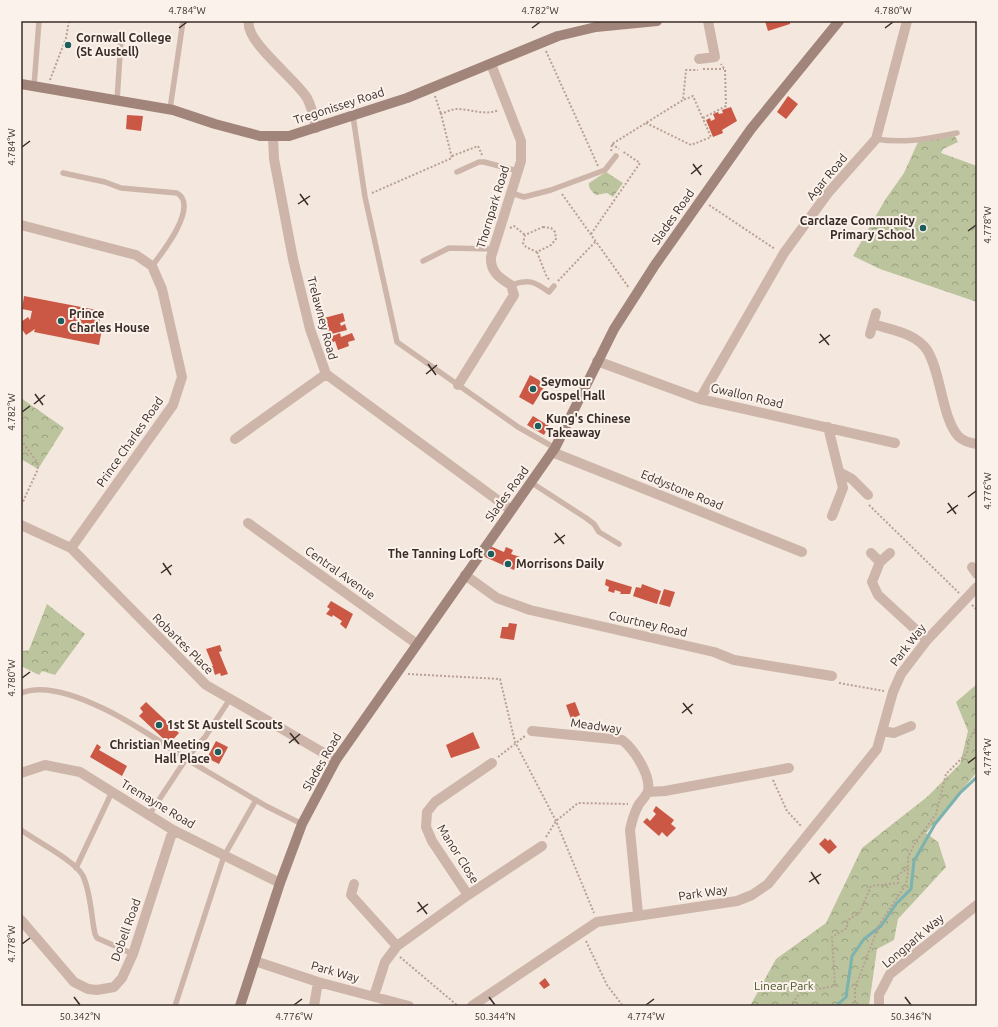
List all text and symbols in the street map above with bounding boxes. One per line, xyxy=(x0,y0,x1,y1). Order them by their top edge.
text: 4.784°W xyxy=(168,5,206,16)
text: 4.782°W xyxy=(521,5,559,16)
text: 4.780°W xyxy=(874,5,912,16)
place label: Cornwall College (St Austell) xyxy=(76,31,172,59)
marker: Cornwall College (St Austell) xyxy=(63,40,73,50)
street label: Tregonissey Road xyxy=(292,85,386,126)
text: 4.784°W xyxy=(6,128,17,166)
street label: Agar Road xyxy=(804,151,850,202)
street label: Thornpark Road xyxy=(474,164,511,250)
street label: Slades Road xyxy=(649,186,697,247)
text: 4.778°W xyxy=(982,206,993,244)
place label: Carclaze Community Primary School xyxy=(800,214,916,241)
marker: Carclaze Community Primary School xyxy=(918,223,928,233)
street label: Trelawney Road xyxy=(305,275,340,361)
place label: Prince Charles House xyxy=(69,307,150,334)
marker: Prince Charles House xyxy=(56,316,66,326)
place label: Seymour Gospel Hall xyxy=(541,375,606,402)
street label: Gwallon Road xyxy=(710,381,785,410)
marker: Seymour Gospel Hall xyxy=(528,384,538,394)
text: 4.782°W xyxy=(6,393,17,431)
street label: Prince Charles Road xyxy=(94,394,166,489)
place label: Kung's Chinese Takeaway xyxy=(546,412,631,439)
marker: Kung's Chinese Takeaway xyxy=(533,421,543,431)
street label: Slades Road xyxy=(482,464,531,524)
street label: Eddystone Road xyxy=(639,467,725,512)
text: 4.776°W xyxy=(982,472,993,510)
street label: Central Avenue xyxy=(303,544,378,602)
place label: The Tanning Loft xyxy=(388,547,483,560)
marker: The Tanning Loft xyxy=(486,549,496,559)
place label: Morrisons Daily xyxy=(516,557,605,570)
marker: Morrisons Daily xyxy=(503,559,513,569)
street label: Courtney Road xyxy=(608,608,689,639)
street label: Robartes Place xyxy=(150,611,216,677)
street label: Park Way xyxy=(887,621,928,668)
text: 4.780°W xyxy=(6,659,17,697)
street label: Meadway xyxy=(570,715,623,736)
place label: 1st St Austell Scouts xyxy=(167,718,283,731)
marker: 1st St Austell Scouts xyxy=(154,720,164,730)
street label: Slades Road xyxy=(300,730,343,793)
place label: Christian Meeting Hall Place xyxy=(109,738,210,765)
text: 4.774°W xyxy=(982,738,993,776)
marker: Christian Meeting Hall Place xyxy=(213,747,223,757)
street label: Tremayne Road xyxy=(119,776,197,831)
street label: Manor Close xyxy=(435,822,482,886)
street label: Park Way xyxy=(678,883,728,902)
street label: Dobell Road xyxy=(108,897,143,963)
street label: Longpark Way xyxy=(879,911,946,970)
text: 4.778°W xyxy=(6,925,17,963)
street label: Park Way xyxy=(310,958,361,985)
park label: Linear Park xyxy=(754,979,814,992)
text: 50.342°N xyxy=(59,1011,101,1022)
text: 4.776°W xyxy=(275,1011,313,1022)
text: 50.344°N xyxy=(474,1011,516,1022)
text: 4.774°W xyxy=(627,1011,665,1022)
text: 50.346°N xyxy=(890,1011,932,1022)

